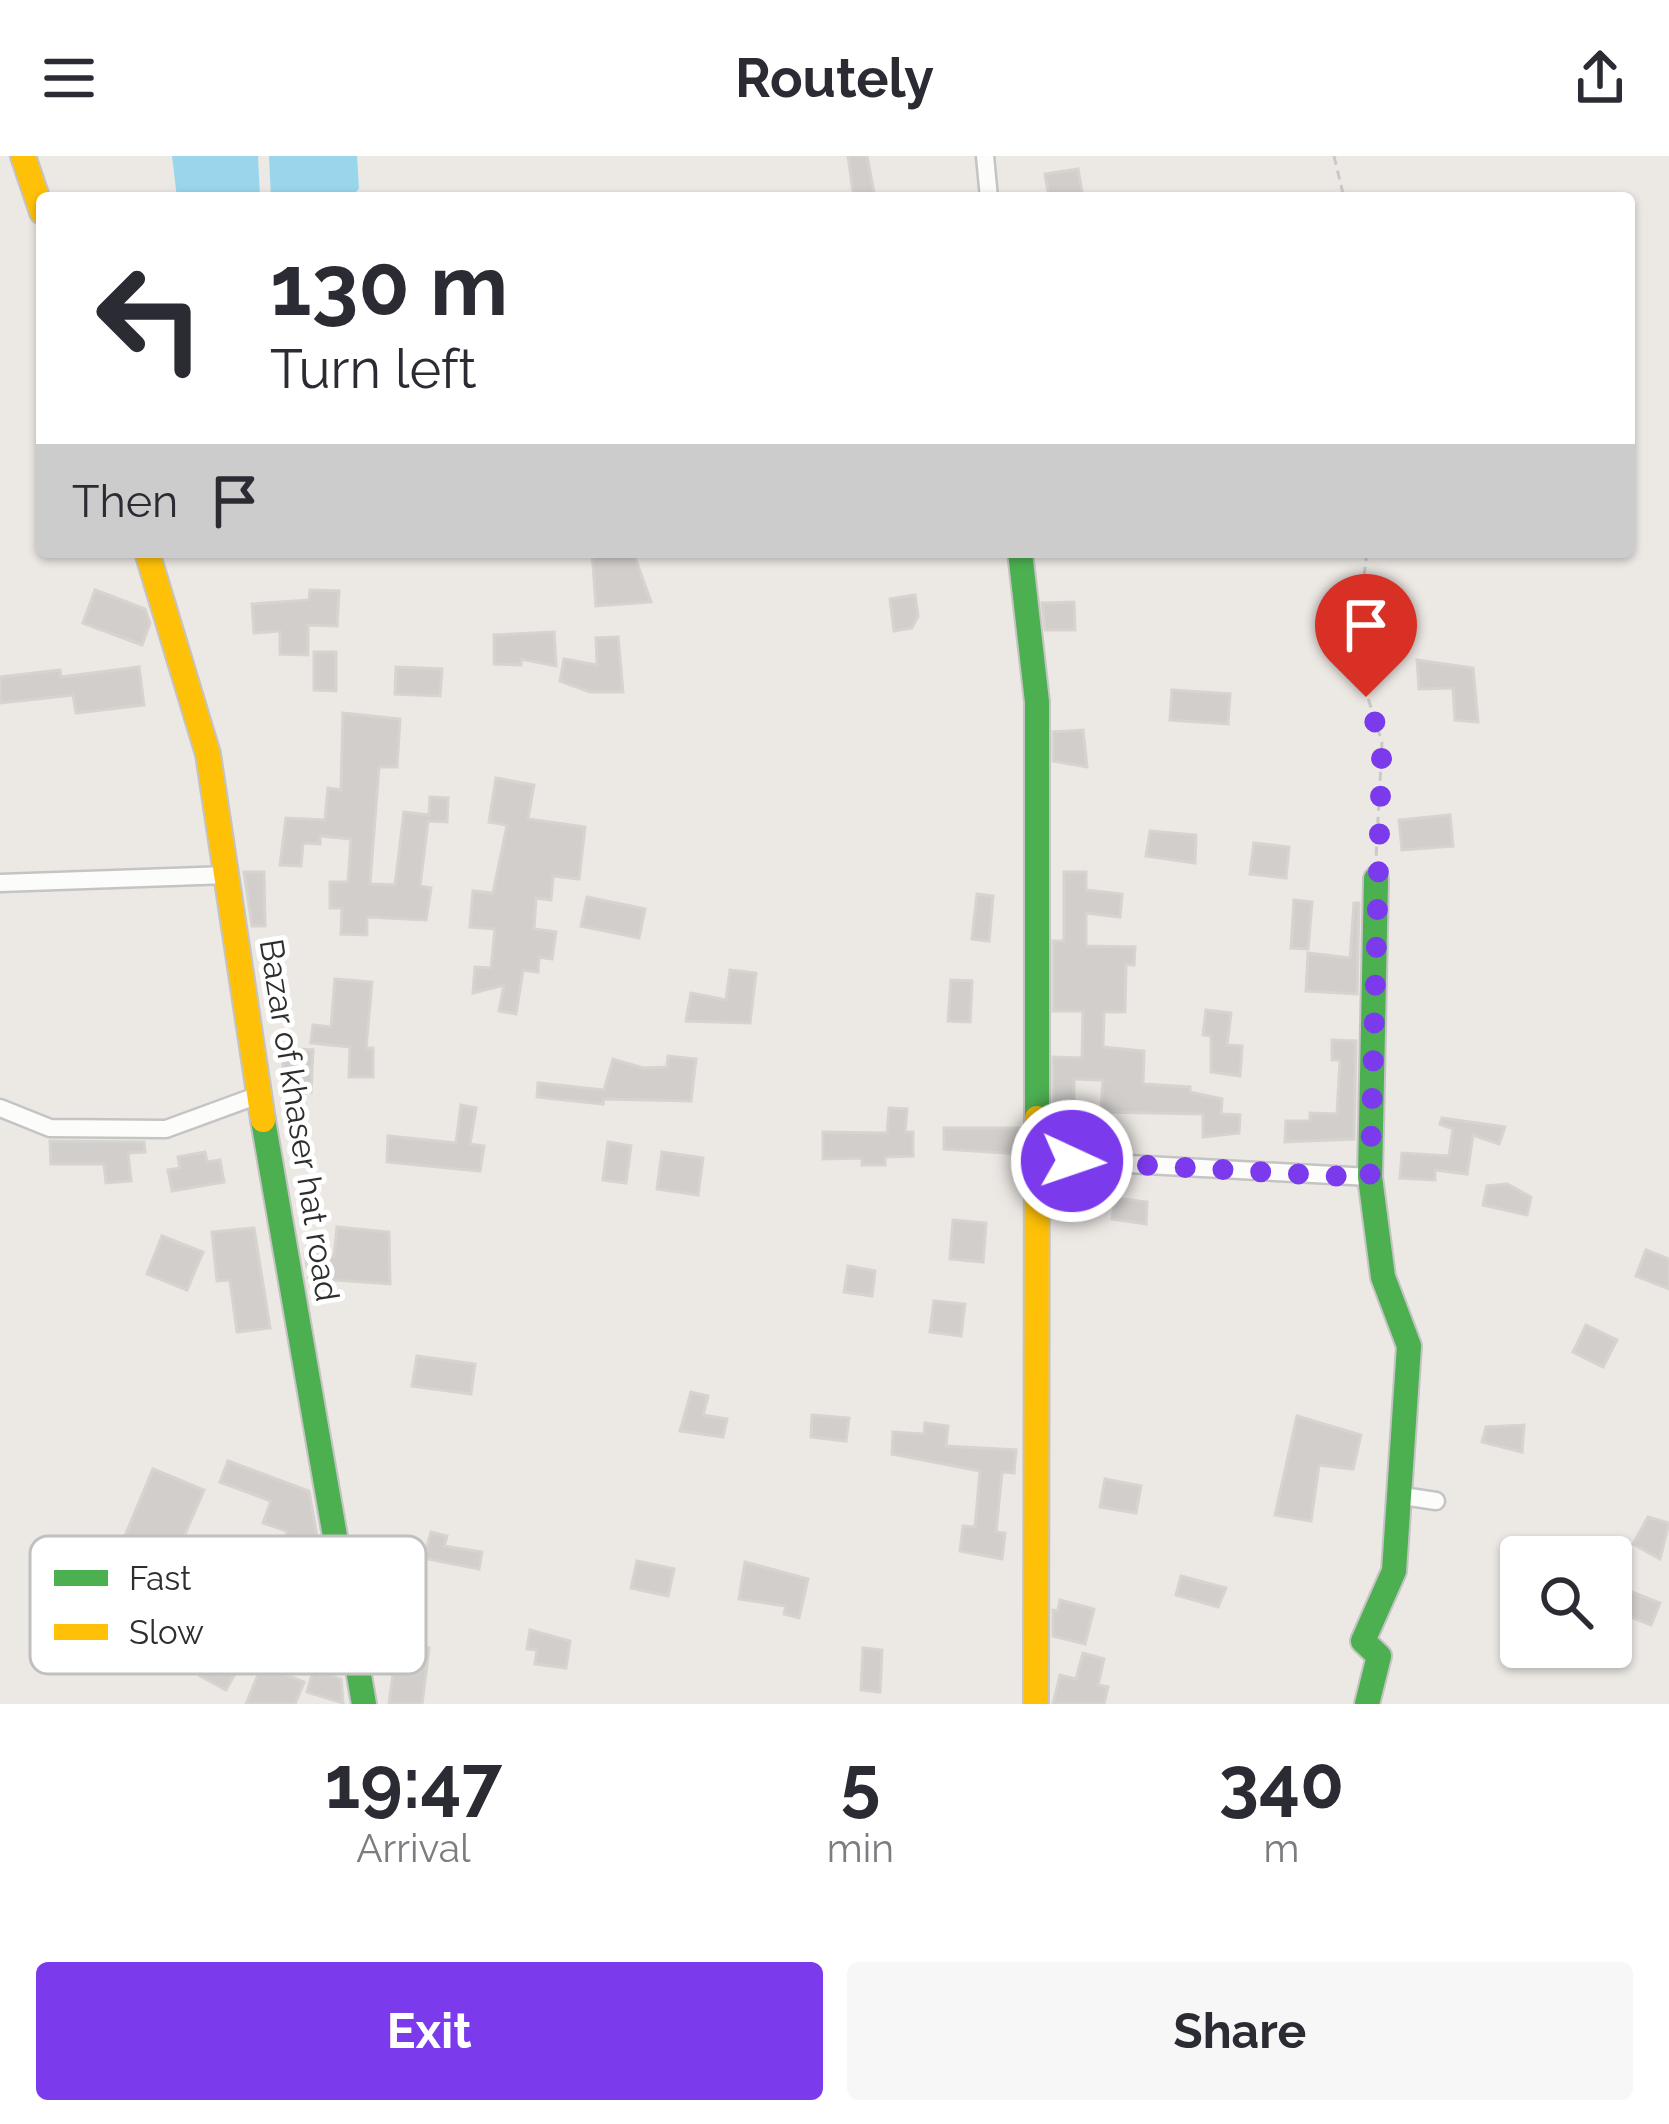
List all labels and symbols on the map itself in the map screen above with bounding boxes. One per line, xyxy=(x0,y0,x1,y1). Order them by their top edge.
pin xyxy=(1315,574,1417,697)
street label: Bazar of khaser hat road xyxy=(252,936,347,1304)
position arrow xyxy=(1009,1098,1135,1224)
legend xyxy=(30,1536,426,1674)
text: Fast xyxy=(129,1559,191,1598)
text: Slow xyxy=(129,1613,204,1652)

